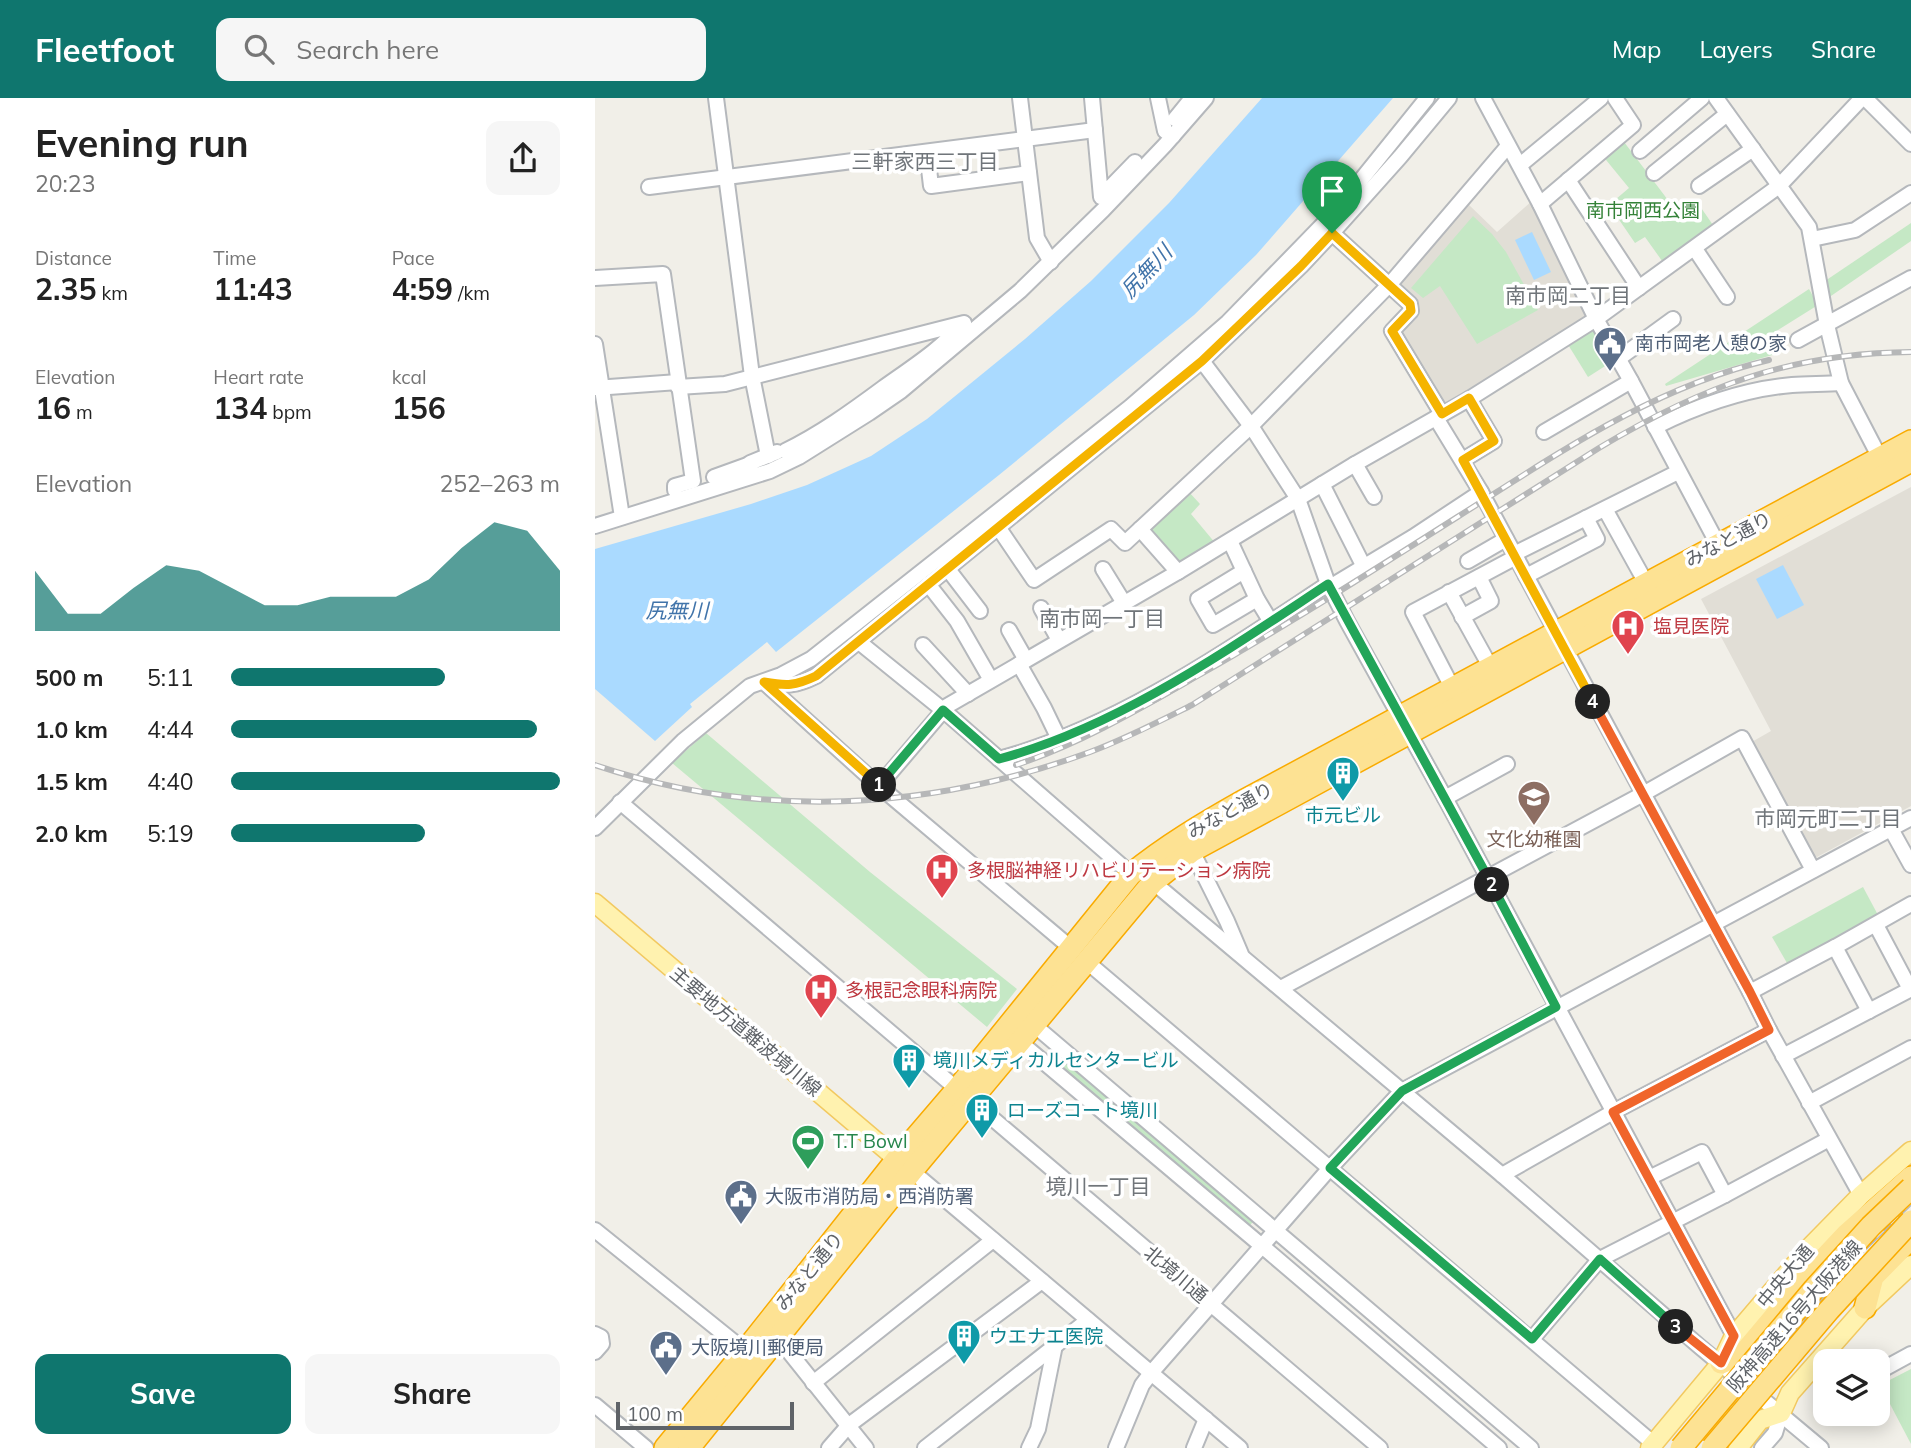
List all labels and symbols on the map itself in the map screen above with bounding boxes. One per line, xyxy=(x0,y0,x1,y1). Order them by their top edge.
district label: 三軒家西三丁目 xyxy=(852,148,999,174)
pin xyxy=(1302,161,1362,233)
park label: 南市岡西公園 xyxy=(1586,198,1700,222)
water label: 尻無川 xyxy=(1115,238,1178,303)
district label: 南市岡二丁目 xyxy=(1505,282,1631,308)
public building icon: 南市岡老人憩の家 xyxy=(1591,324,1629,373)
place label: 南市岡老人憩の家 xyxy=(1635,331,1787,355)
street label: みなと通り xyxy=(1680,506,1776,572)
water label: 尻無川 xyxy=(646,597,710,623)
district label: 南市岡一丁目 xyxy=(1039,605,1165,631)
hospital icon: 塩見医院 xyxy=(1609,607,1647,656)
place label: 塩見医院 xyxy=(1653,614,1729,638)
pin: 4 xyxy=(1576,684,1611,720)
building icon: 市元ビル xyxy=(1324,754,1362,803)
pin: 1 xyxy=(861,768,897,802)
street label: みなと通り xyxy=(1183,776,1277,844)
school or university icon: 文化幼稚園 xyxy=(1515,778,1553,827)
place label: 市元ビル xyxy=(1305,803,1381,827)
district label: 市岡元町二丁目 xyxy=(1755,805,1902,831)
place label: 文化幼稚園 xyxy=(1486,827,1582,851)
hospital icon: 多根脳神経リハビリテーション病院 xyxy=(923,851,961,900)
place label: 多根脳神経リハビリテーション病院 xyxy=(967,858,1271,882)
pin: 2 xyxy=(1475,868,1509,902)
street label: 主要地方道難波境川線 xyxy=(666,961,826,1101)
hospital icon: 多根記念眼科病院 xyxy=(802,971,840,1020)
place label: 多根記念眼科病院 xyxy=(845,978,997,1002)
building icon: 境川メディカルセンタービル xyxy=(890,1041,928,1090)
place label: 境川メディカルセンタービル xyxy=(933,1048,1179,1072)
building icon: ローズコート境川 xyxy=(963,1091,1001,1140)
place label: ローズコート境川 xyxy=(1007,1098,1158,1122)
sports icon: T.T Bowl xyxy=(789,1122,827,1171)
place label: T.T Bowl xyxy=(833,1129,908,1153)
district label: 境川一丁目 xyxy=(1046,1173,1151,1199)
public building icon: 大阪市消防局・西消防署 xyxy=(722,1177,760,1226)
place label: 大阪市消防局・西消防署 xyxy=(765,1184,974,1208)
street label: みなと通り xyxy=(770,1227,848,1315)
street label: 阪神高速16号大阪港線 xyxy=(1721,1235,1867,1397)
street label: 中央大通 xyxy=(1751,1239,1819,1313)
street label: 北境川通 xyxy=(1139,1240,1213,1308)
pin: 3 xyxy=(1659,1310,1693,1344)
building icon: ウエナエ医院 xyxy=(945,1317,983,1366)
place label: ウエナエ医院 xyxy=(989,1324,1103,1348)
public building icon: 大阪境川郵便局 xyxy=(647,1328,685,1377)
place label: 大阪境川郵便局 xyxy=(691,1335,824,1359)
scale bar xyxy=(616,1399,795,1431)

